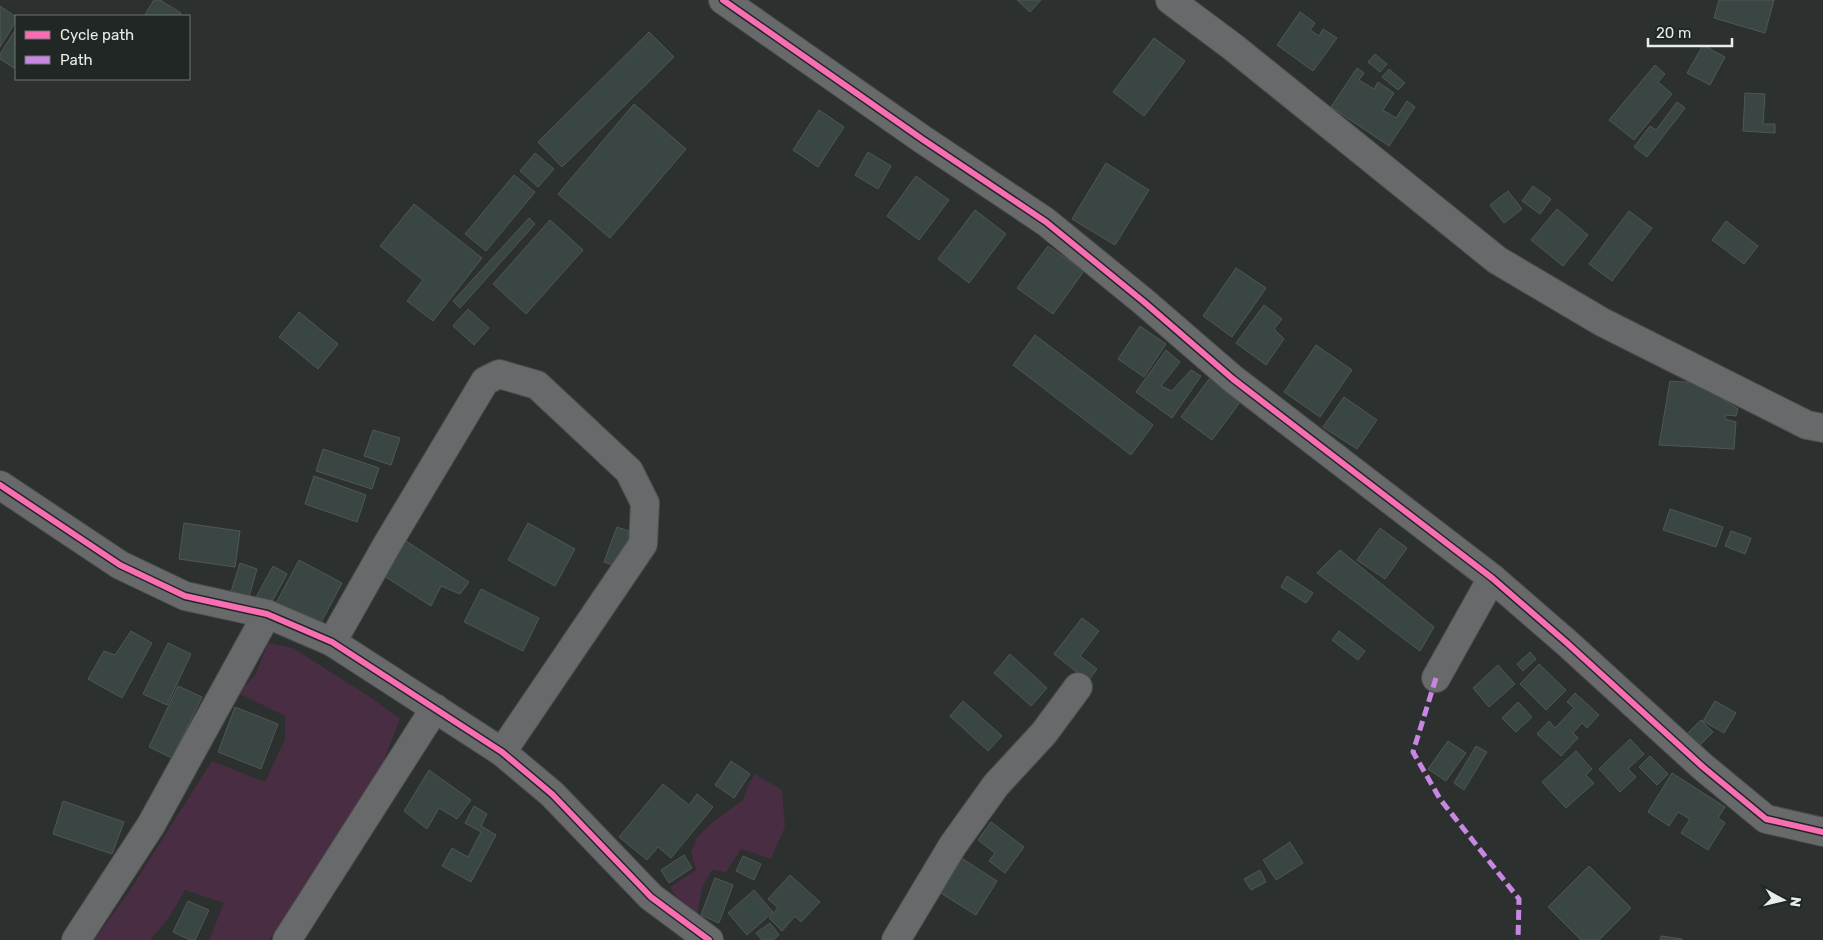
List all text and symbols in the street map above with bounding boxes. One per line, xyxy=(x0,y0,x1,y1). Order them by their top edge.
legend xyxy=(15,15,190,80)
scale bar xyxy=(1648,15,1732,47)
text: 20 m xyxy=(1656,24,1691,42)
text: Cycle path xyxy=(60,26,134,44)
text: Path xyxy=(60,51,93,69)
north arrow xyxy=(1758,875,1808,925)
text: N xyxy=(1786,896,1804,908)

